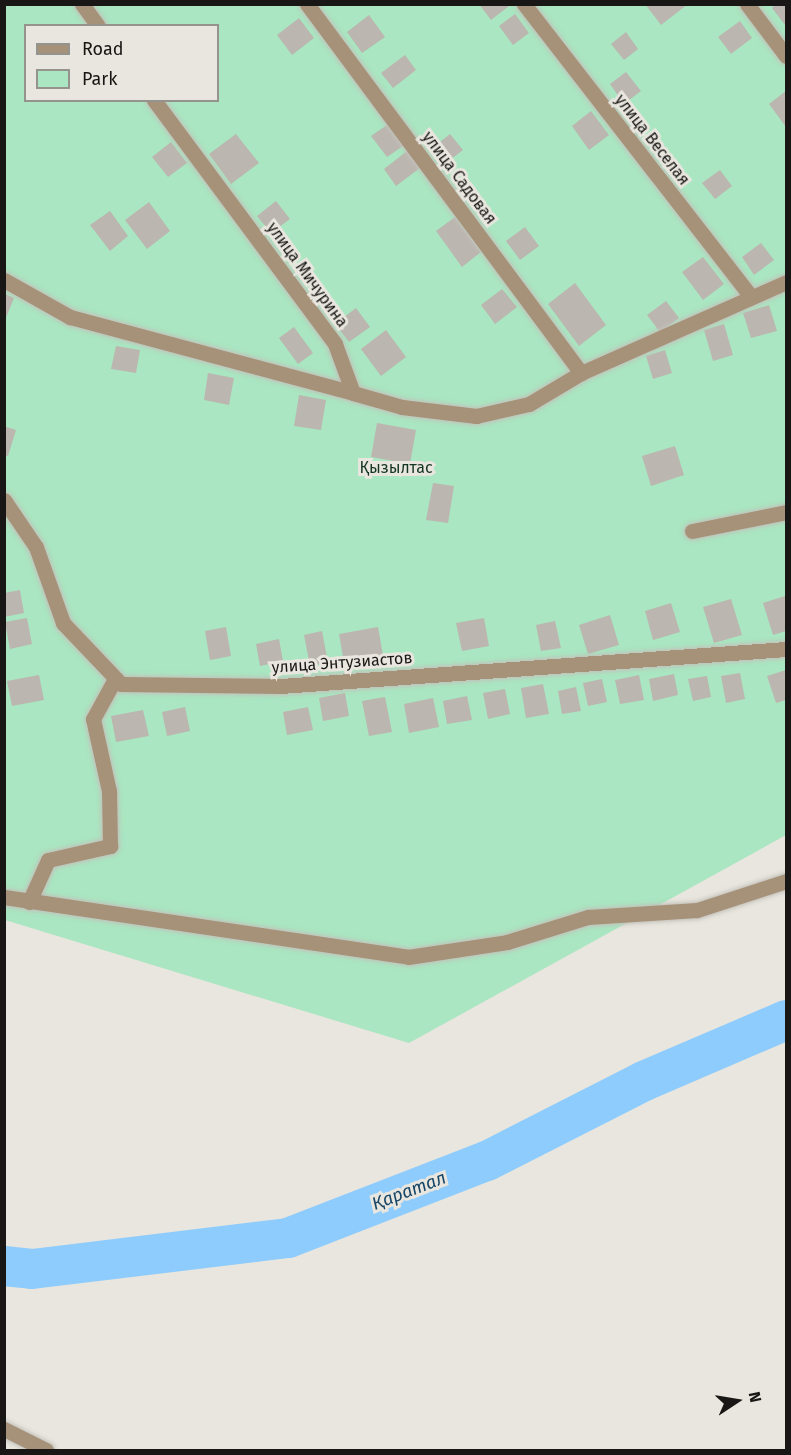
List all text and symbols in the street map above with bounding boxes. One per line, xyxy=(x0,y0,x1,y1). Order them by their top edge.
legend xyxy=(24,24,219,102)
text: Road xyxy=(82,38,124,60)
text: Park xyxy=(82,68,117,90)
street label: улица Веселая xyxy=(611,91,693,189)
street label: улица Садовая xyxy=(418,128,500,228)
street label: улица Мичурина xyxy=(263,219,351,331)
park label: Қызылтас xyxy=(359,458,433,478)
street label: улица Энтузиастов xyxy=(271,649,413,677)
water label: Қаратал xyxy=(369,1167,449,1215)
north arrow xyxy=(707,1371,767,1431)
text: N xyxy=(745,1390,765,1404)

